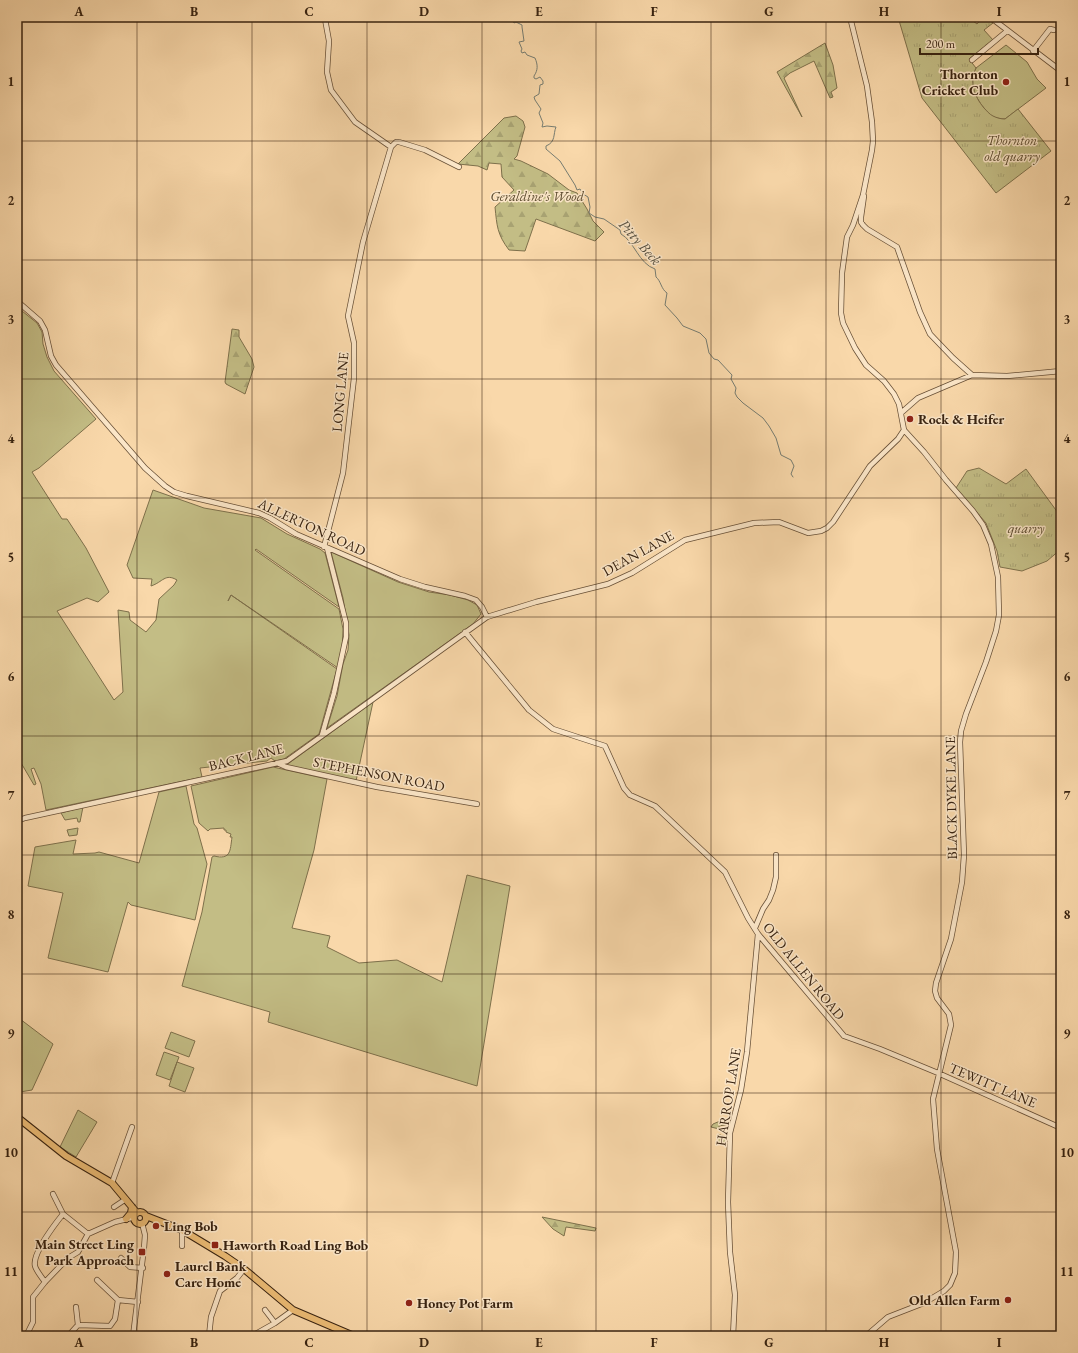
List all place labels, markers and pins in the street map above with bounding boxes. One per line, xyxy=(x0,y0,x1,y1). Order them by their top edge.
place label: Thornton Cricket Club xyxy=(922,65,998,99)
marker: Thornton Cricket Club xyxy=(1001,77,1011,87)
place label: Rock & Heifer xyxy=(918,410,1004,428)
marker: Rock & Heifer xyxy=(905,414,915,424)
place label: Ling Bob xyxy=(164,1217,218,1235)
marker: Ling Bob xyxy=(151,1221,161,1231)
place label: Main Street Ling Park Approach xyxy=(35,1235,135,1269)
place label: Haworth Road Ling Bob xyxy=(223,1236,368,1254)
marker: Haworth Road Ling Bob xyxy=(210,1240,220,1250)
marker: Main Street Ling Park Approach xyxy=(137,1247,147,1257)
place label: Laurel Bank Care Home xyxy=(175,1257,247,1291)
marker: Laurel Bank Care Home xyxy=(162,1269,172,1279)
place label: Old Allen Farm xyxy=(909,1291,1001,1309)
place label: Honey Pot Farm xyxy=(417,1294,514,1312)
marker: Old Allen Farm xyxy=(1003,1295,1013,1305)
marker: Honey Pot Farm xyxy=(404,1298,414,1308)

